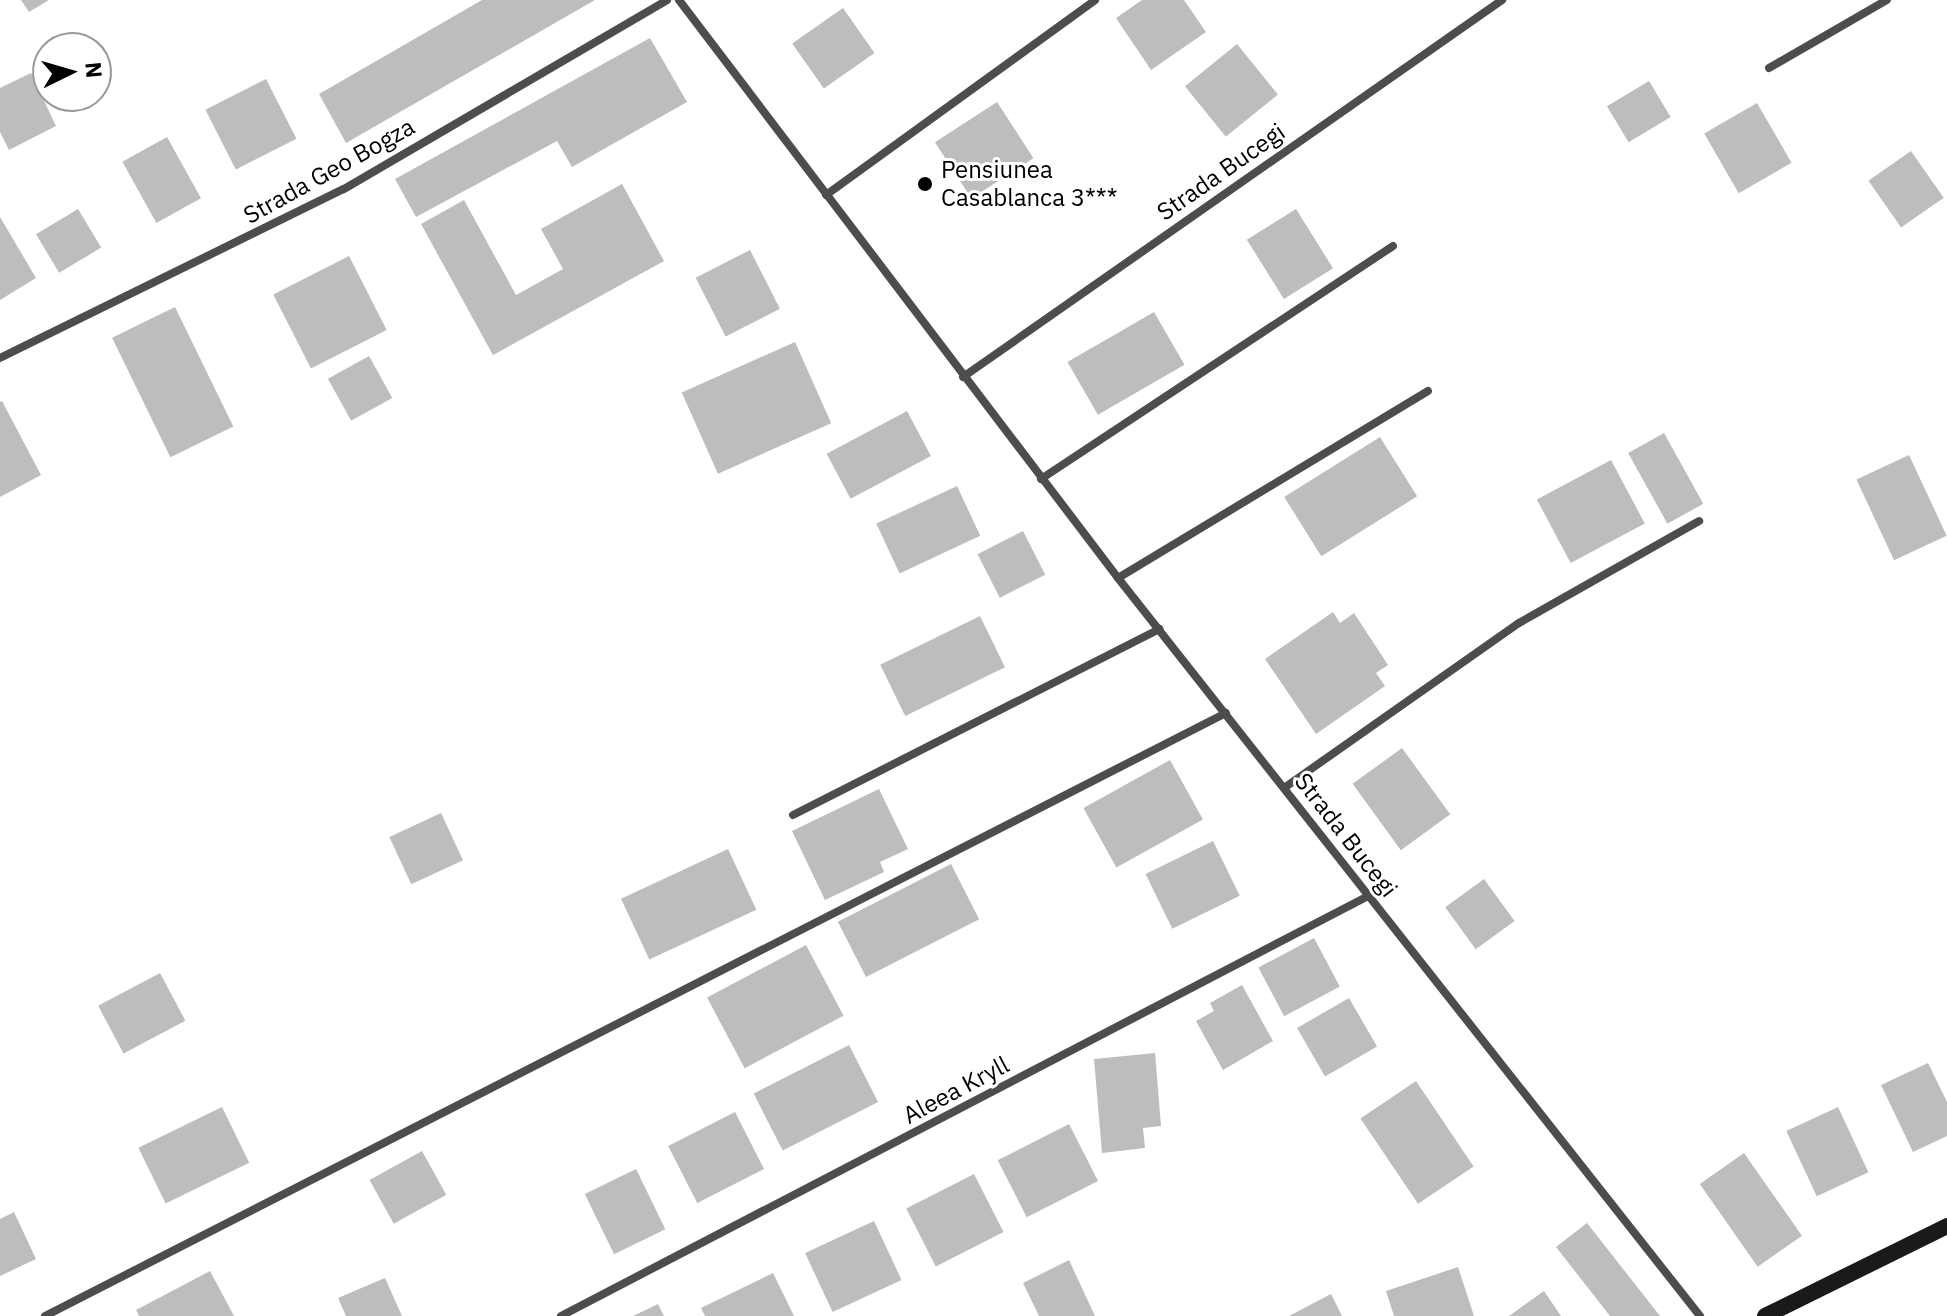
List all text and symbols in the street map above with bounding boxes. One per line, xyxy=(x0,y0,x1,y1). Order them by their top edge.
north arrow xyxy=(32,32,112,112)
text: N xyxy=(79,61,110,79)
street label: Strada Geo Bogza xyxy=(238,112,420,230)
street label: Strada Bucegi xyxy=(1152,117,1290,227)
place label: Pensiunea Casablanca 3*** xyxy=(941,156,1117,212)
marker: Pensiunea Casablanca 3*** xyxy=(916,175,934,193)
street label: Strada Bucegi xyxy=(1289,767,1403,903)
street label: Aleea Kryll xyxy=(898,1050,1014,1130)

